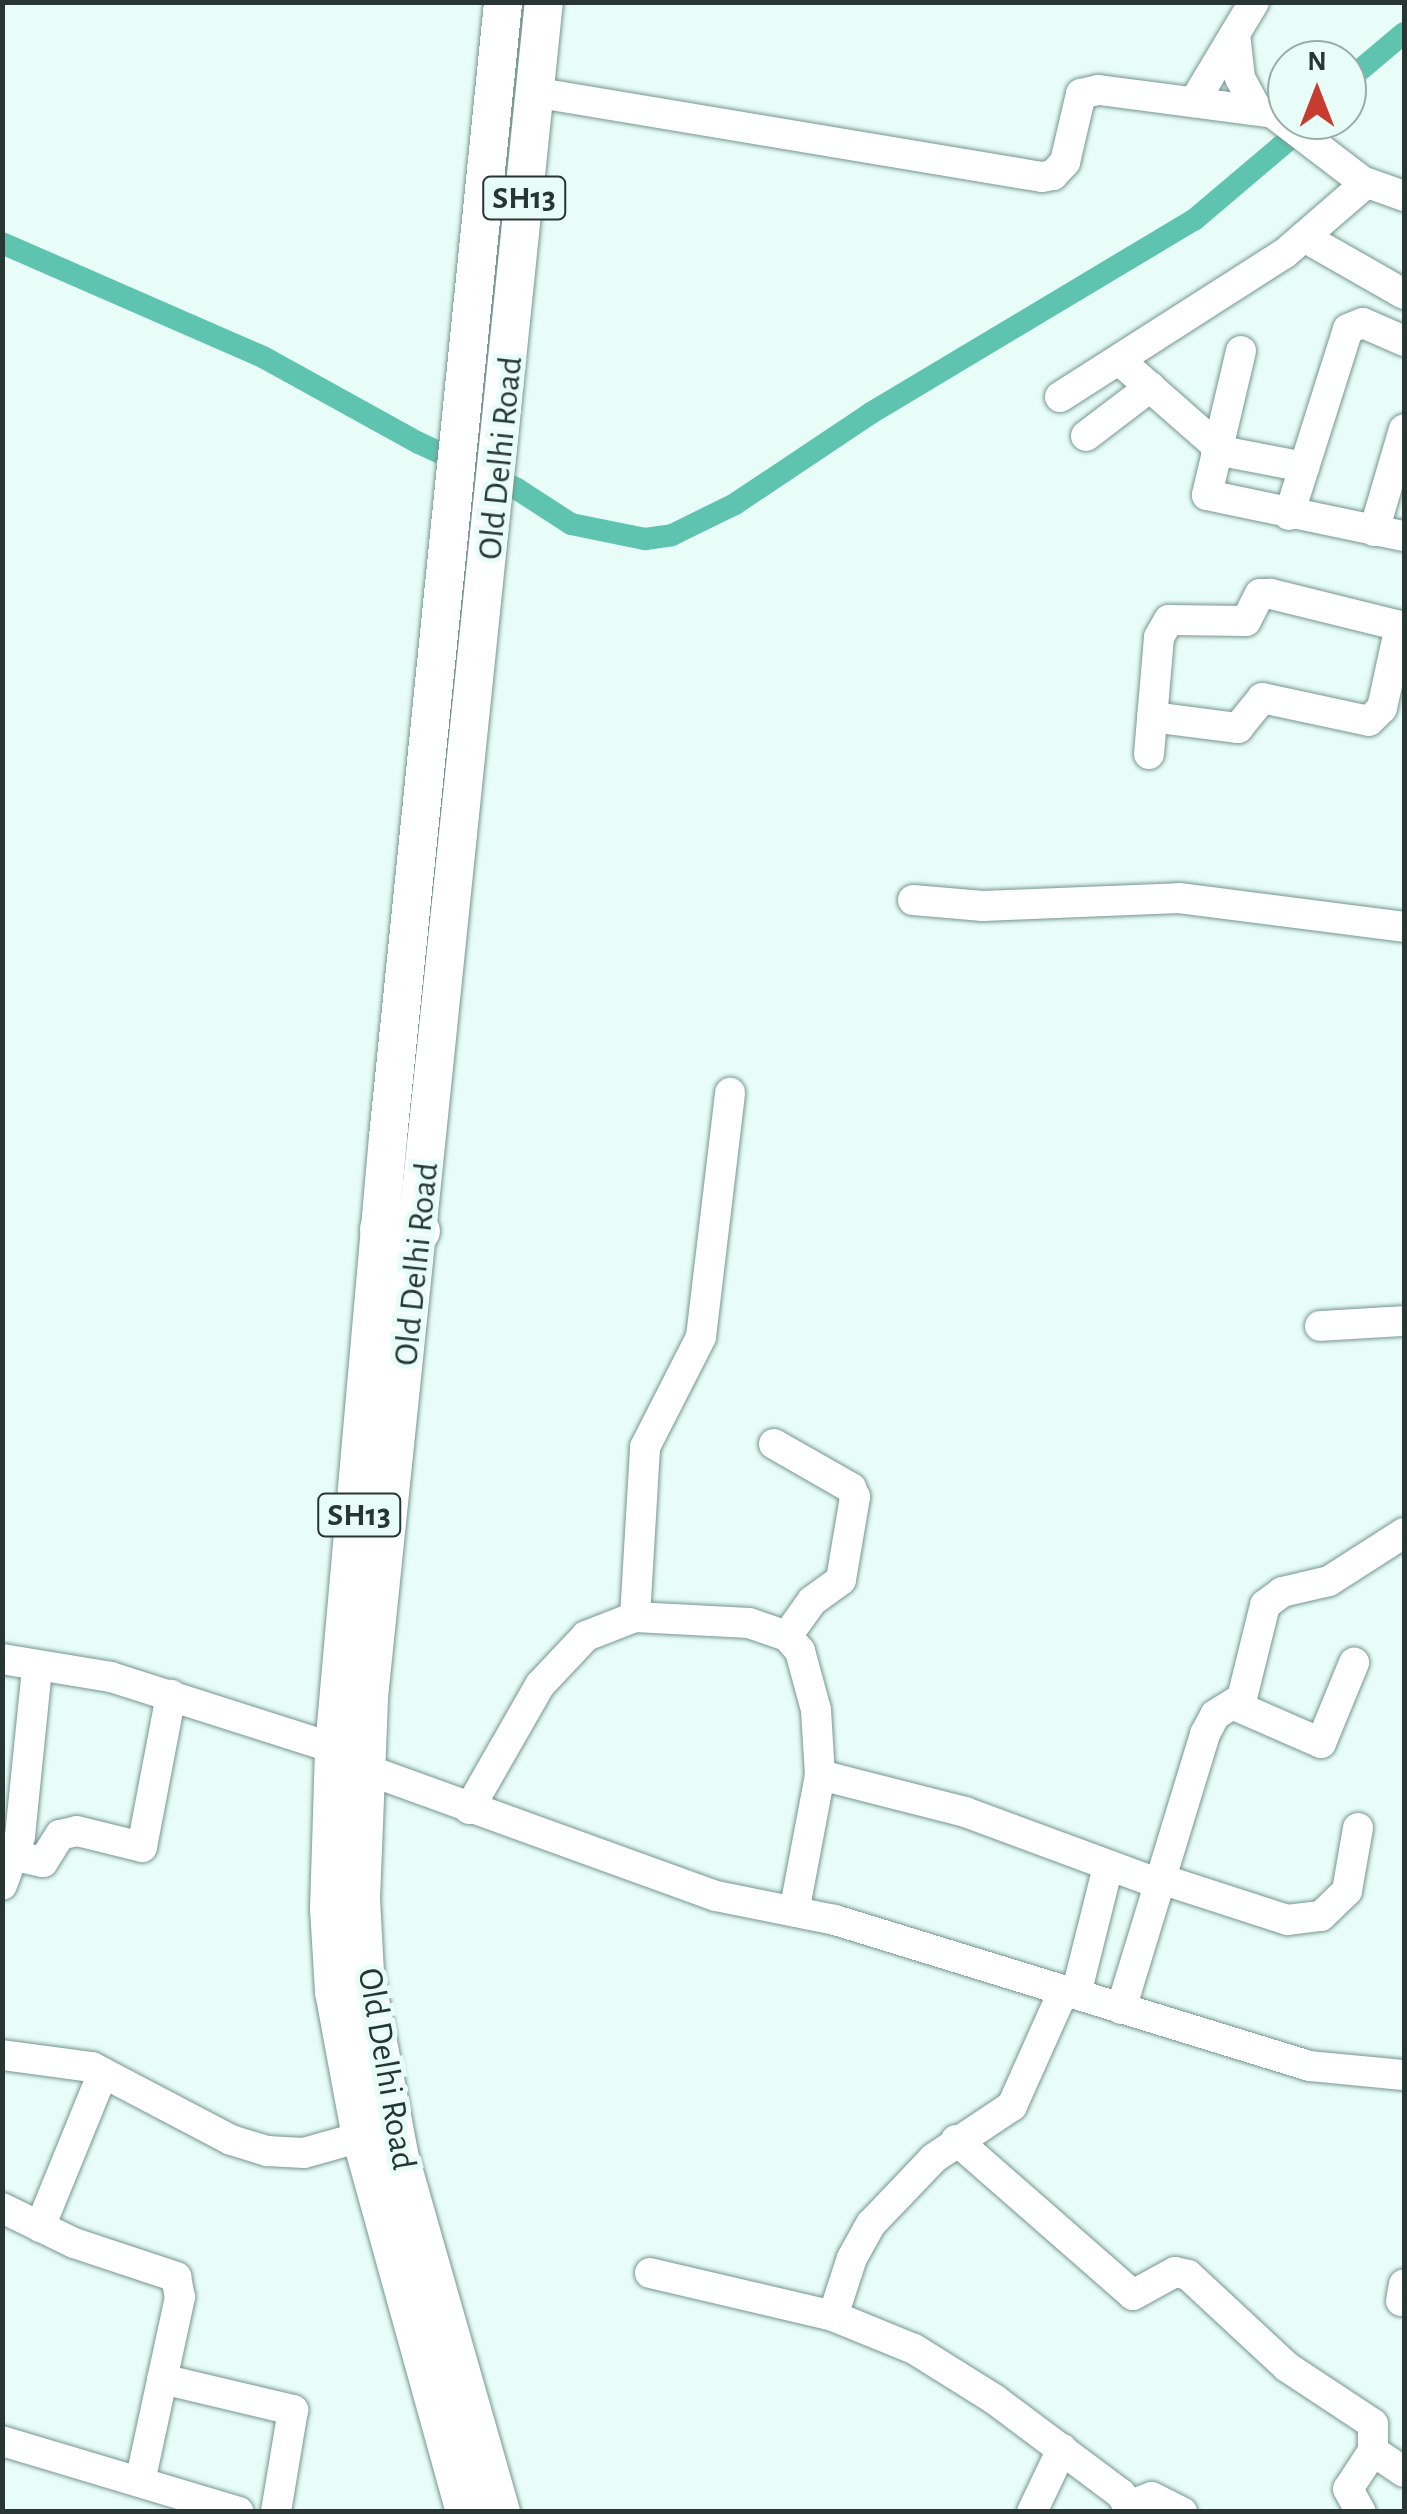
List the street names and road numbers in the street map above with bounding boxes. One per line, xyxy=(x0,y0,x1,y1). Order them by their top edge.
road number: SH13 xyxy=(482,171,566,225)
street label: Old Delhi Road xyxy=(469,354,533,562)
street label: Old Delhi Road xyxy=(385,1160,449,1368)
road number: SH13 xyxy=(316,1488,402,1542)
street label: Old Delhi Road xyxy=(348,1965,424,2173)

